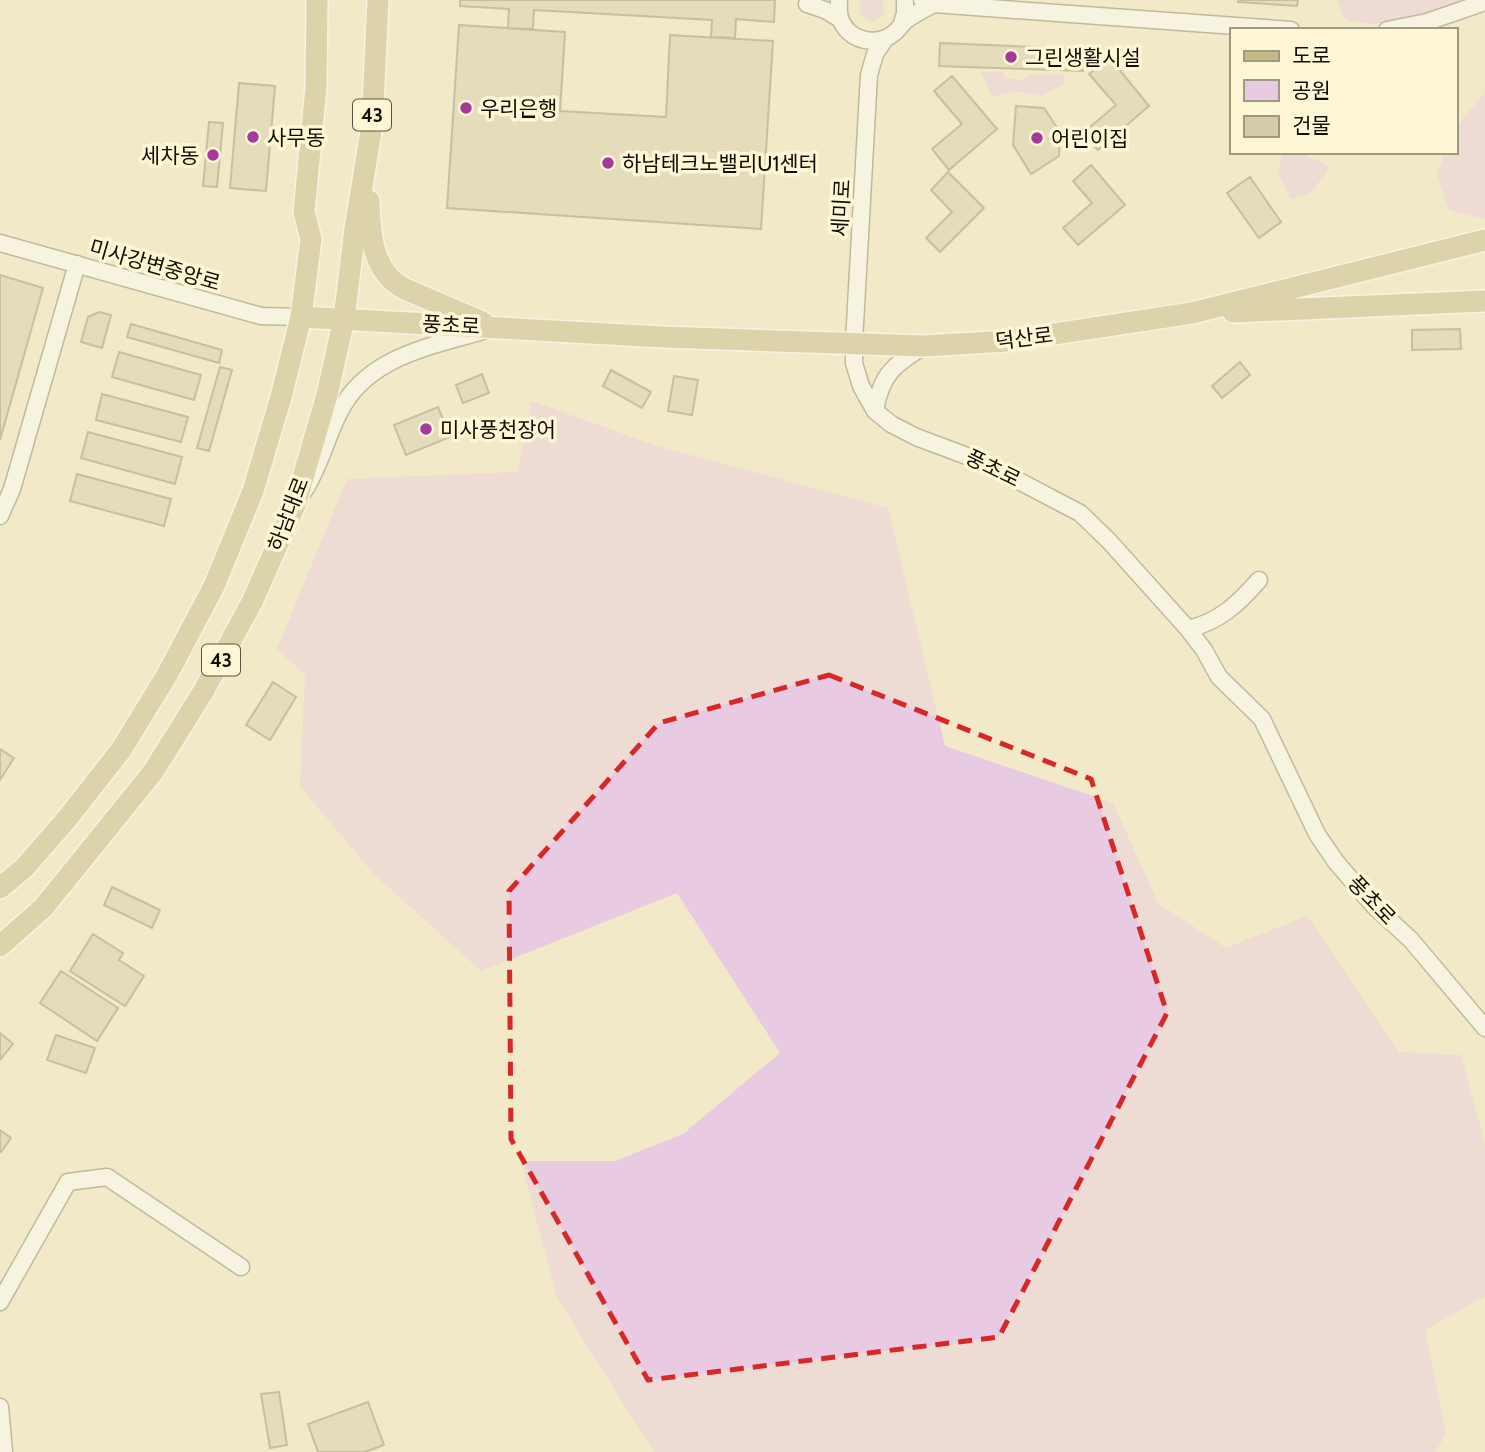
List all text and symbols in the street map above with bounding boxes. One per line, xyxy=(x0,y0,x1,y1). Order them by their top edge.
legend xyxy=(1230,28,1457,154)
text: 도로 xyxy=(1292,43,1331,68)
place label: 그린생활시설 xyxy=(1025,45,1141,70)
marker: 그린생활시설 xyxy=(1003,49,1019,65)
text: 공원 xyxy=(1292,78,1331,103)
place label: 우리은행 xyxy=(480,96,557,121)
road number: 43 xyxy=(353,99,391,130)
marker: 우리은행 xyxy=(458,100,474,116)
text: 건물 xyxy=(1292,113,1331,138)
place label: 사무동 xyxy=(267,125,325,150)
place label: 어린이집 xyxy=(1051,126,1128,151)
marker: 사무동 xyxy=(245,129,261,145)
marker: 어린이집 xyxy=(1029,130,1045,146)
place label: 세차동 xyxy=(141,143,199,168)
marker: 세차동 xyxy=(205,147,221,163)
place label: 하남테크노밸리U1센터 xyxy=(622,151,818,176)
marker: 하남테크노밸리U1센터 xyxy=(600,155,616,171)
street label: 세미로 xyxy=(827,178,855,238)
street label: 미사강변중앙로 xyxy=(87,234,223,296)
street label: 풍초로 xyxy=(421,311,481,339)
street label: 덕산로 xyxy=(994,322,1054,354)
place label: 미사풍천장어 xyxy=(440,417,556,442)
marker: 미사풍천장어 xyxy=(418,421,434,437)
street label: 풍초로 xyxy=(961,444,1025,492)
street label: 하남대로 xyxy=(262,473,314,555)
road number: 43 xyxy=(202,645,240,676)
street label: 풍초로 xyxy=(1343,870,1401,930)

